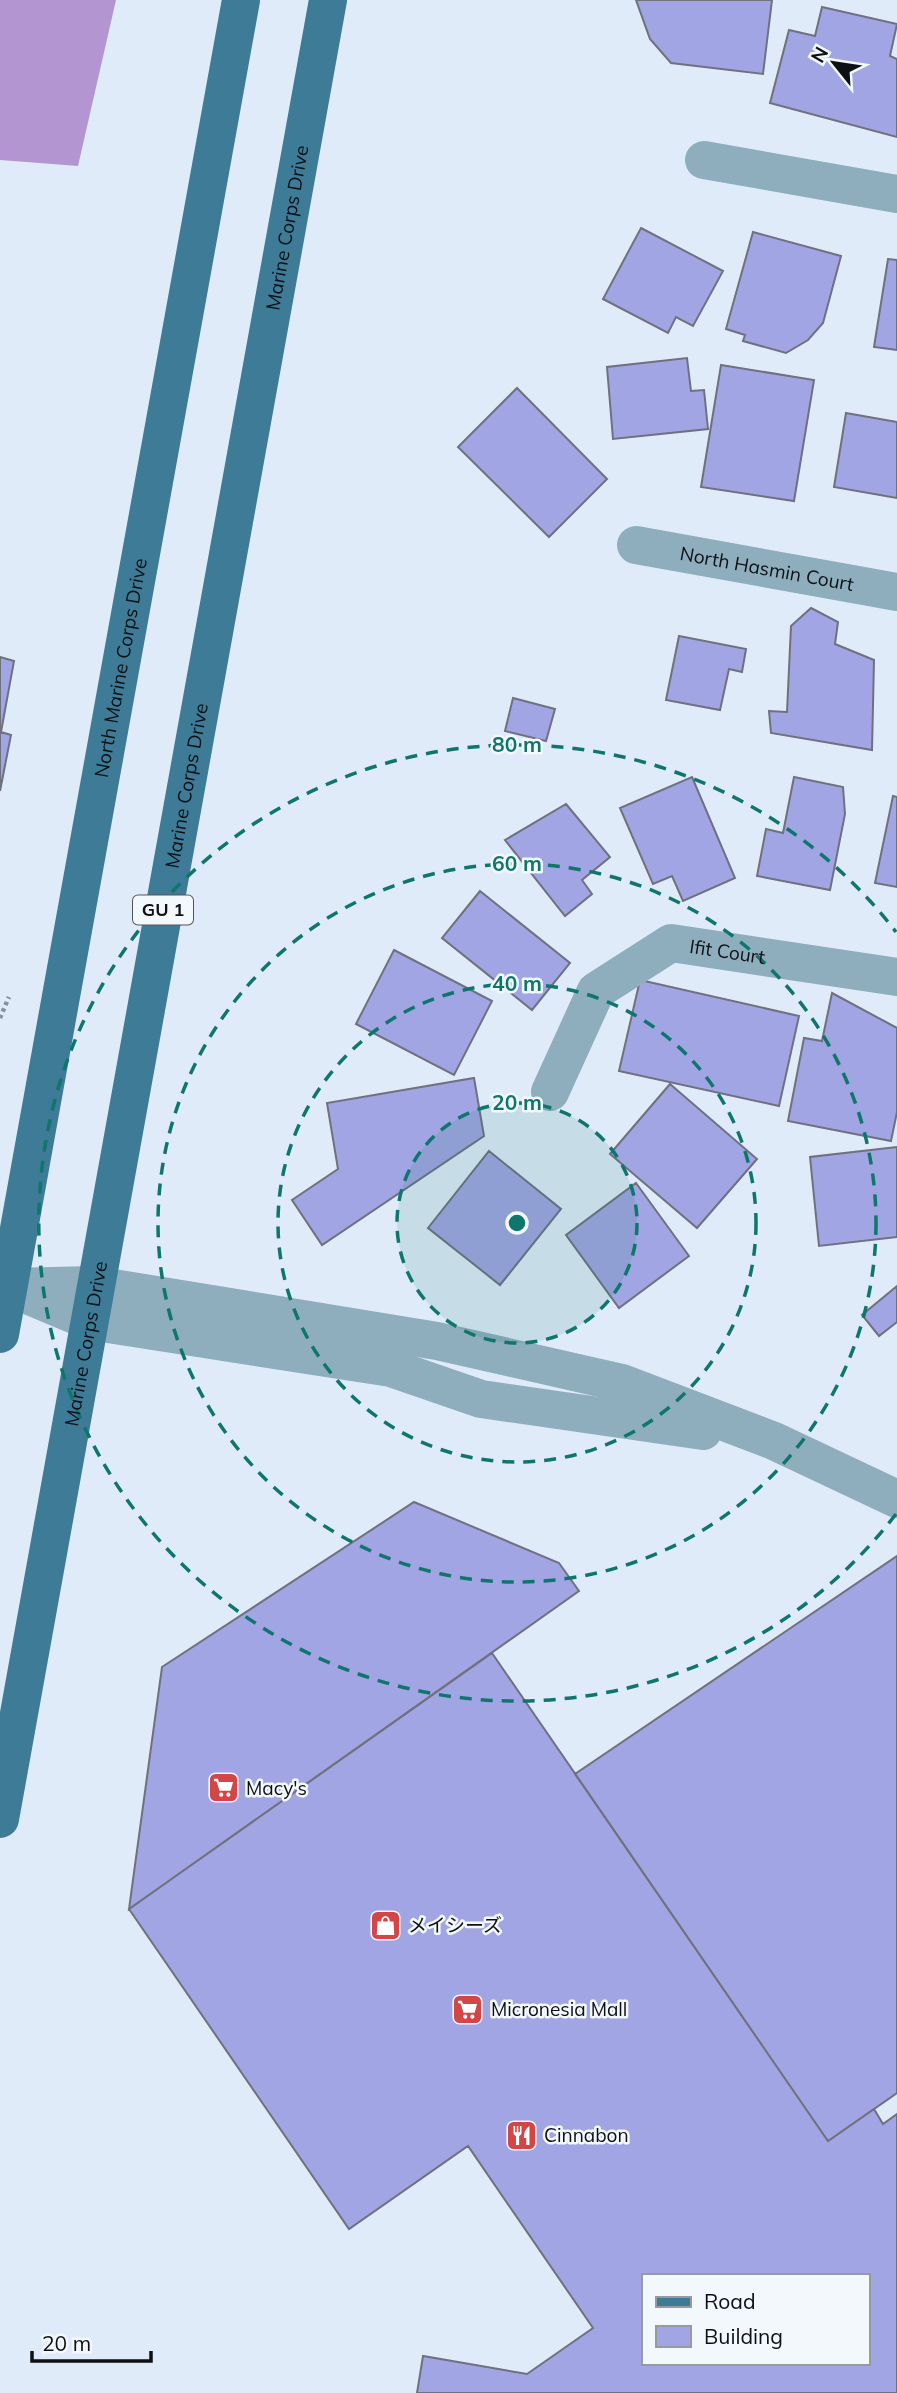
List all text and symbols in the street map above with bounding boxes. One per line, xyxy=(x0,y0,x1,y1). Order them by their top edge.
north arrow xyxy=(799,28,869,98)
text: N xyxy=(805,42,833,67)
street label: Marine Corps Drive xyxy=(260,143,314,312)
street label: North Hasmin Court xyxy=(678,541,856,596)
street label: North Marine Corps Drive xyxy=(89,556,152,779)
street label: Marine Corps Drive xyxy=(160,701,213,870)
text: 80 m xyxy=(492,731,542,757)
text: 60 m xyxy=(492,850,542,876)
road number: GU 1 xyxy=(133,896,193,925)
street label: Ifit Court xyxy=(688,934,767,969)
text: 40 m xyxy=(492,970,542,996)
text: 20 m xyxy=(492,1089,542,1115)
centre of rings xyxy=(505,1211,529,1235)
street label: Marine Corps Drive xyxy=(59,1259,112,1428)
supermarket icon: Macy's xyxy=(206,1771,240,1805)
place label: Macy's xyxy=(246,1776,307,1800)
shop icon: メイシーズ xyxy=(368,1908,402,1942)
place label: メイシーズ xyxy=(408,1913,502,1937)
supermarket icon: Micronesia Mall xyxy=(451,1992,485,2026)
place label: Micronesia Mall xyxy=(491,1997,627,2021)
restaurant icon: Cinnabon xyxy=(504,2118,538,2152)
place label: Cinnabon xyxy=(544,2123,629,2147)
legend xyxy=(642,2274,869,2365)
text: Road xyxy=(704,2288,755,2314)
scale bar xyxy=(32,2320,150,2364)
text: Building xyxy=(704,2323,783,2349)
text: 20 m xyxy=(42,2330,91,2356)

